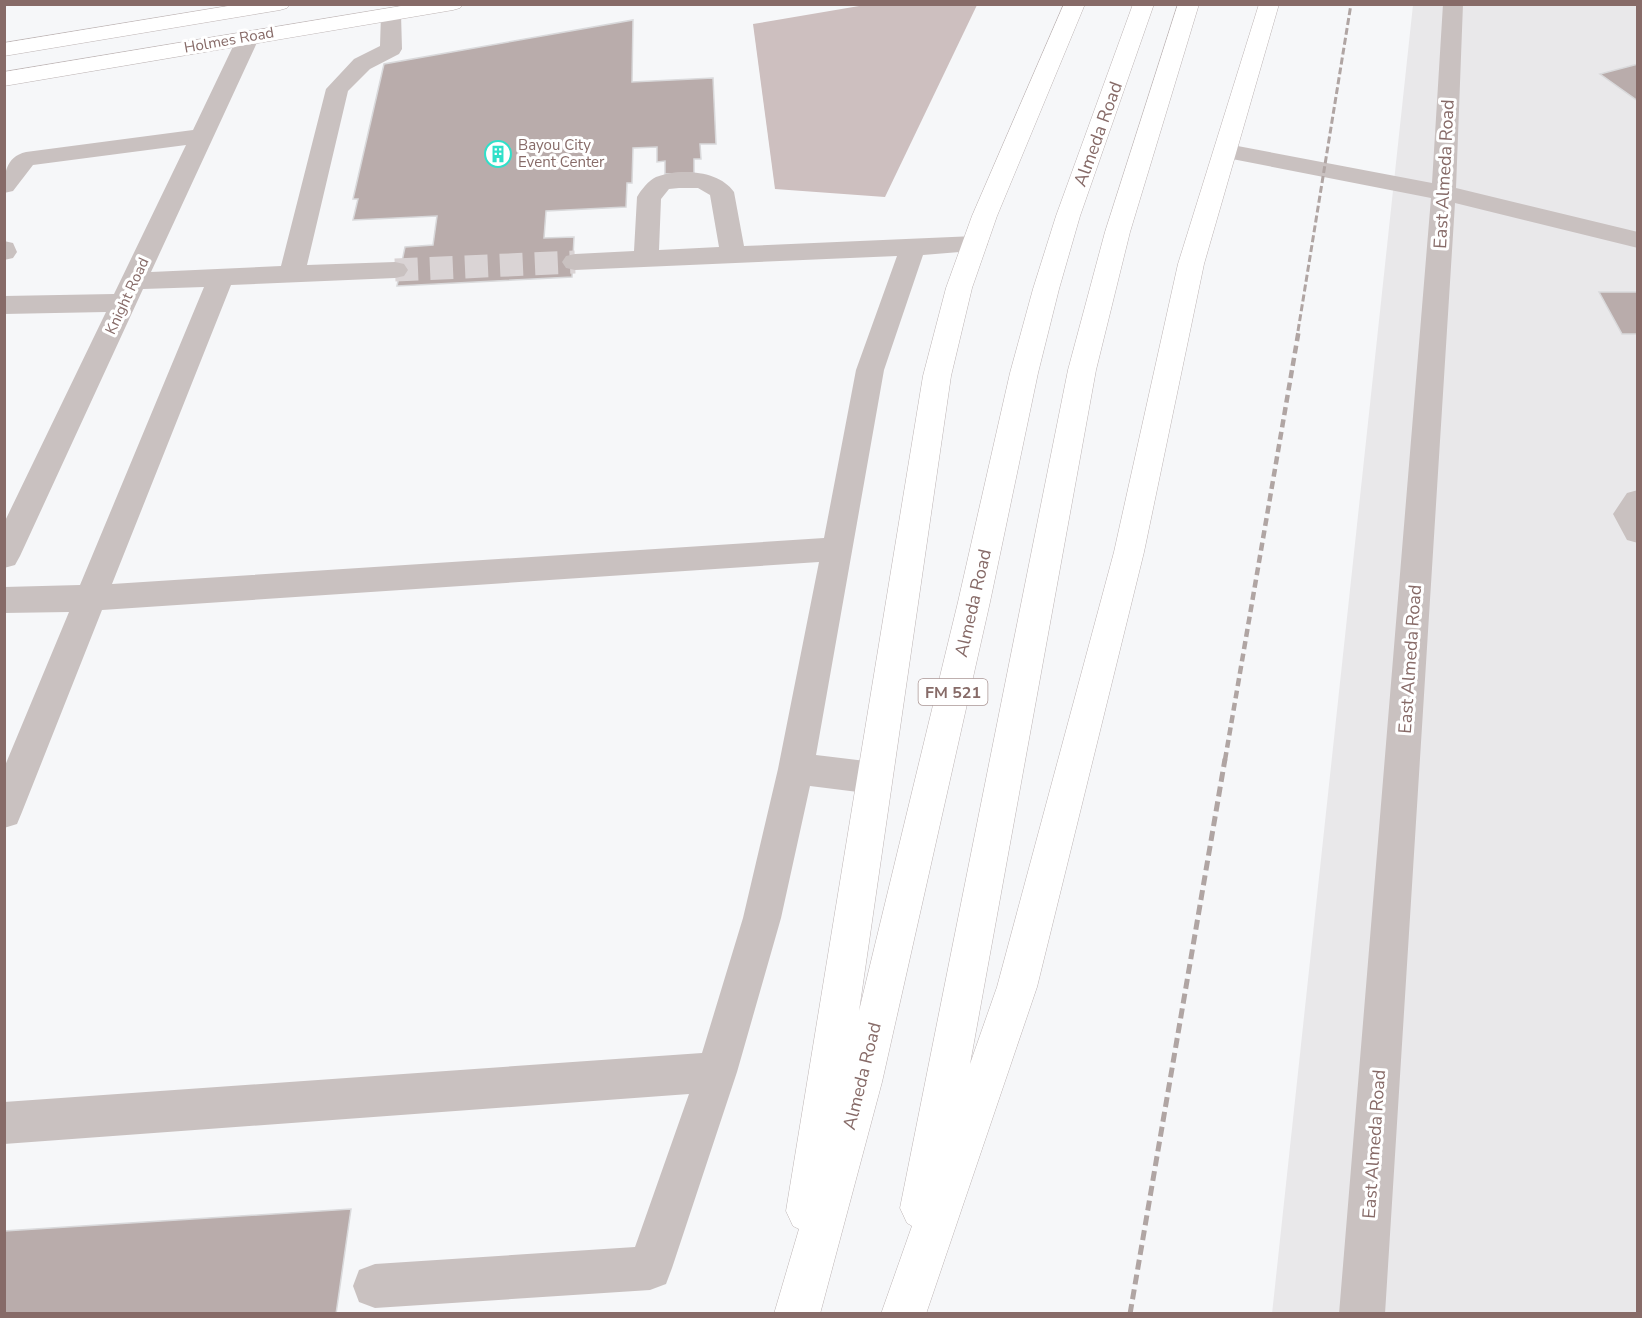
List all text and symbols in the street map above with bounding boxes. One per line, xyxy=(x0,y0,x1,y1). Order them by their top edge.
street label: Holmes Road xyxy=(182,22,276,58)
street label: Almeda Road xyxy=(1068,78,1128,190)
street label: East Almeda Road xyxy=(1428,99,1460,249)
place label: Bayou City Event Center xyxy=(518,135,605,172)
building icon: Bayou City Event Center xyxy=(483,139,513,169)
street label: Knight Road xyxy=(100,254,154,338)
street label: Almeda Road xyxy=(949,547,997,659)
street label: East Almeda Road xyxy=(1393,584,1427,734)
road number: FM 521 xyxy=(918,679,988,705)
street label: Almeda Road xyxy=(837,1020,887,1132)
street label: East Almeda Road xyxy=(1357,1069,1391,1219)

